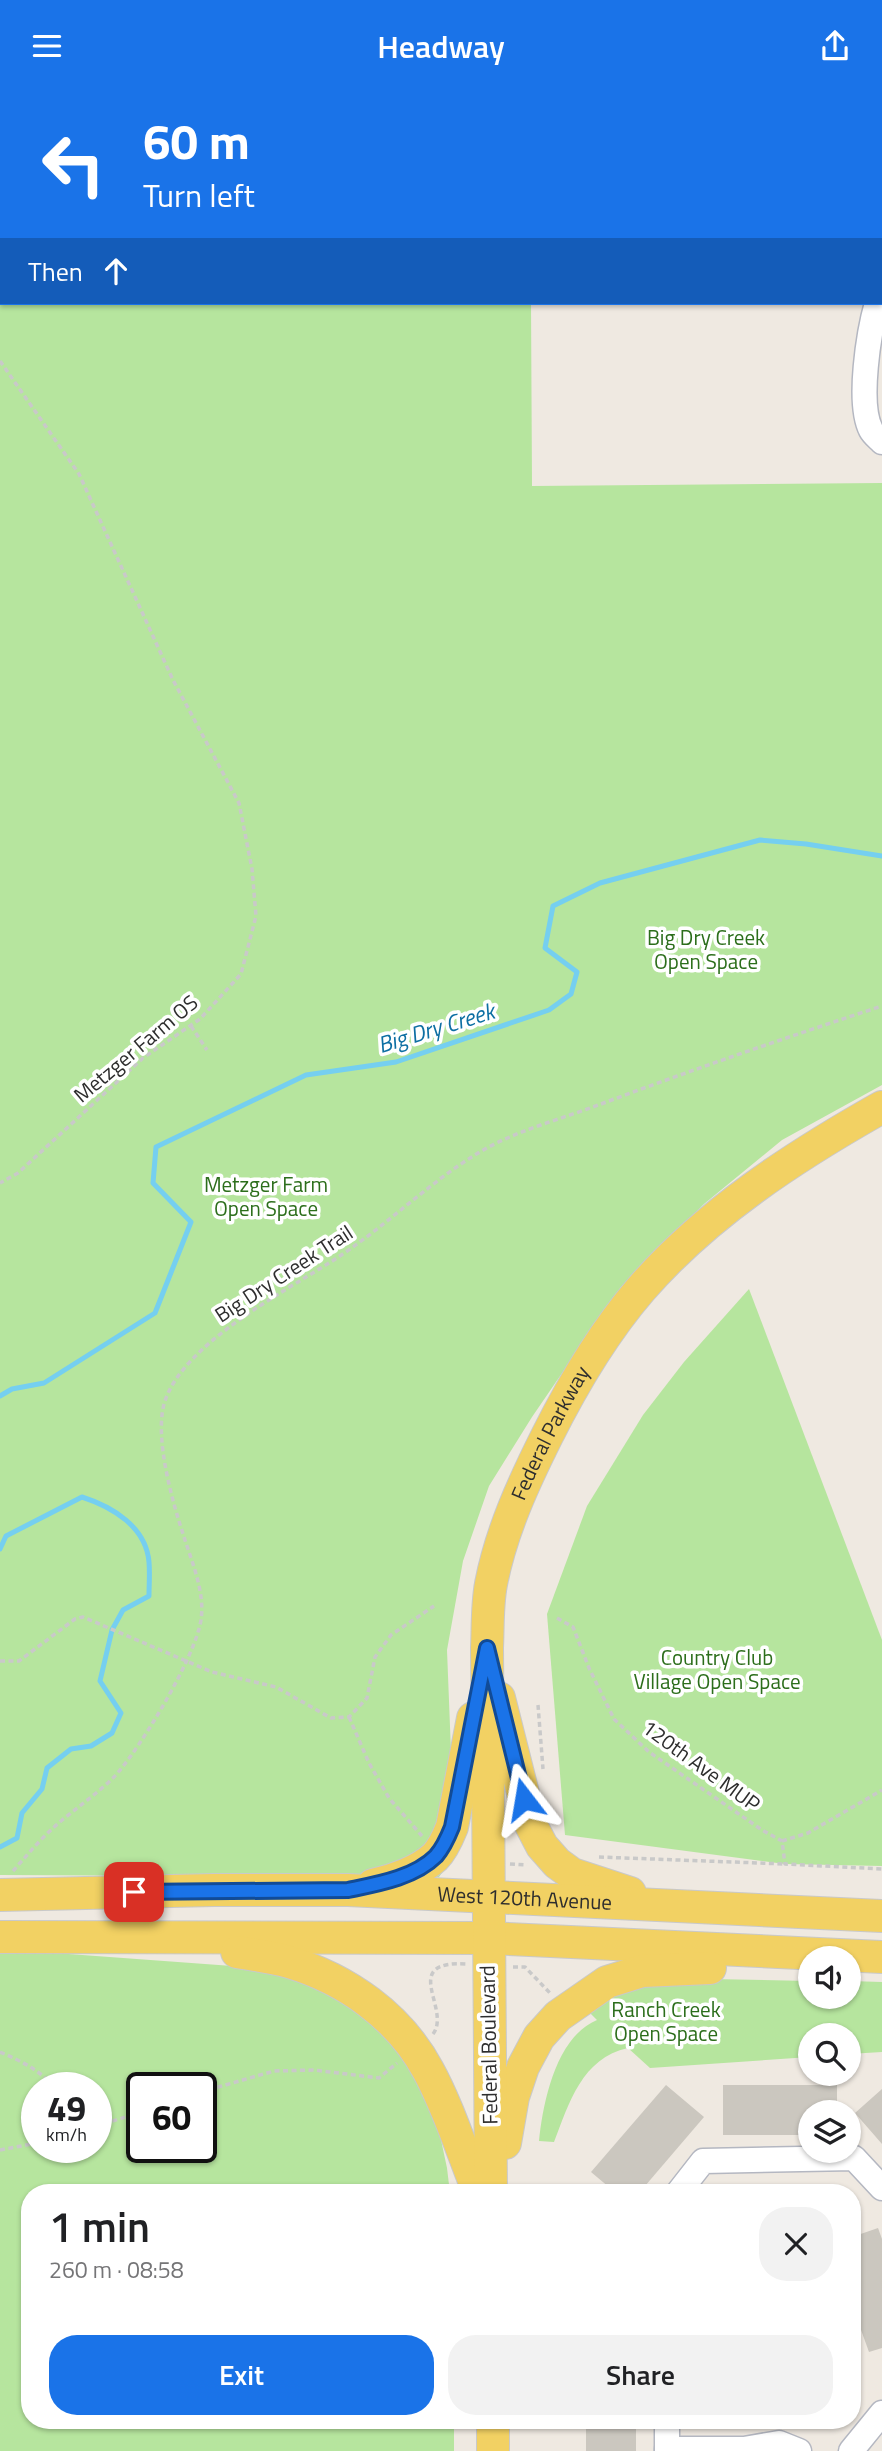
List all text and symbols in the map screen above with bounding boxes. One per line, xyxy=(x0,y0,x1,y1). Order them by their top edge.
text: Headway xyxy=(377,22,505,70)
icon: menu xyxy=(28,27,66,65)
icon: share xyxy=(816,27,854,65)
text: 60 m xyxy=(143,103,250,178)
icon: left xyxy=(28,119,119,210)
text: Turn left xyxy=(143,171,255,219)
text: Then xyxy=(28,252,83,291)
icon: ahead xyxy=(97,252,135,290)
park label: Big Dry Creek Open Space xyxy=(647,921,765,977)
street label: Metzger Farm OS xyxy=(66,987,205,1110)
water label: Big Dry Creek xyxy=(373,992,501,1062)
park label: Metzger Farm Open Space xyxy=(204,1168,328,1224)
street label: Big Dry Creek Trail xyxy=(208,1216,359,1330)
street label: Federal Parkway xyxy=(502,1359,597,1505)
park label: Country Club Village Open Space xyxy=(633,1641,801,1697)
street label: 120th Ave MUP xyxy=(636,1711,767,1819)
position arrow xyxy=(487,1762,561,1836)
pin xyxy=(104,1862,164,1922)
icon: arrive xyxy=(115,1873,153,1911)
street label: West 120th Avenue xyxy=(437,1877,613,1918)
map controls xyxy=(798,1946,861,2163)
button: sound xyxy=(798,1946,861,2009)
street label: Federal Boulevard xyxy=(471,1965,505,2125)
park label: Ranch Creek Open Space xyxy=(611,1993,721,2049)
button: search xyxy=(798,2023,861,2086)
speed limit sign: 60 xyxy=(126,2072,217,2163)
text: 49 xyxy=(47,2081,86,2135)
button: layers xyxy=(798,2100,861,2163)
text: km/h xyxy=(46,2121,87,2148)
text: 1 min xyxy=(49,2194,150,2258)
button: close xyxy=(759,2207,833,2281)
text: 260 m · 08:58 xyxy=(49,2252,184,2287)
button: Exit xyxy=(49,2335,434,2415)
button: Share xyxy=(448,2335,833,2415)

